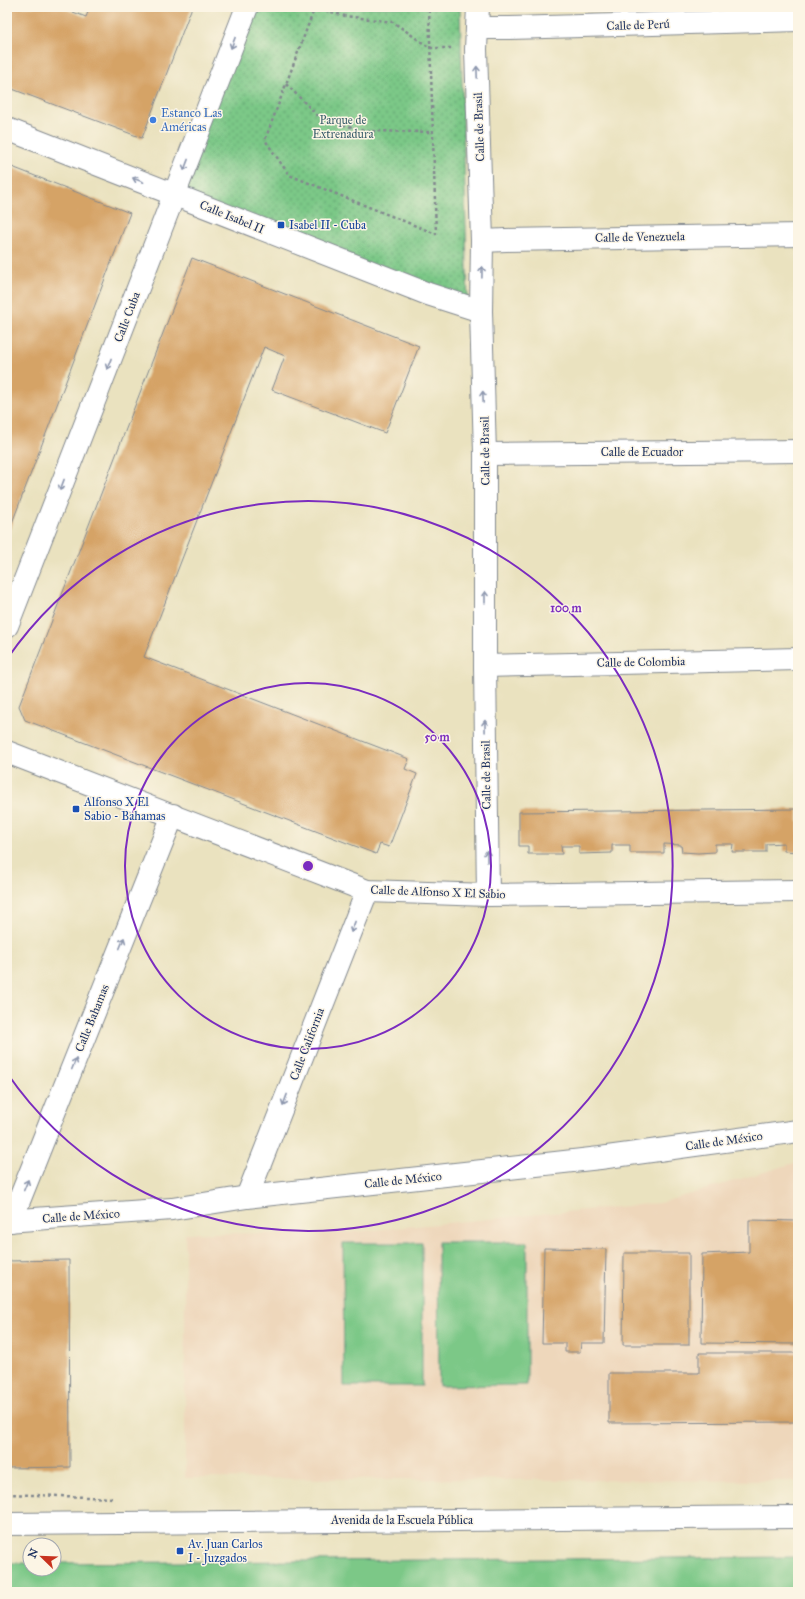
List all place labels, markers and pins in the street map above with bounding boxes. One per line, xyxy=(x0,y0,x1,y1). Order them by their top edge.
place label: Estanco Las Américas xyxy=(160,106,222,134)
marker: Estanco Las Américas xyxy=(148,115,158,125)
place label: Isabel II - Cuba xyxy=(289,218,367,232)
marker: Isabel II - Cuba xyxy=(276,220,286,230)
place label: Alfonso X El Sabio - Bahamas xyxy=(83,795,166,823)
marker: Alfonso X El Sabio - Bahamas xyxy=(71,804,81,814)
centre of rings xyxy=(301,859,315,873)
place label: Av. Juan Carlos I - Juzgados xyxy=(187,1537,263,1566)
marker: Av. Juan Carlos I - Juzgados xyxy=(175,1546,185,1556)

